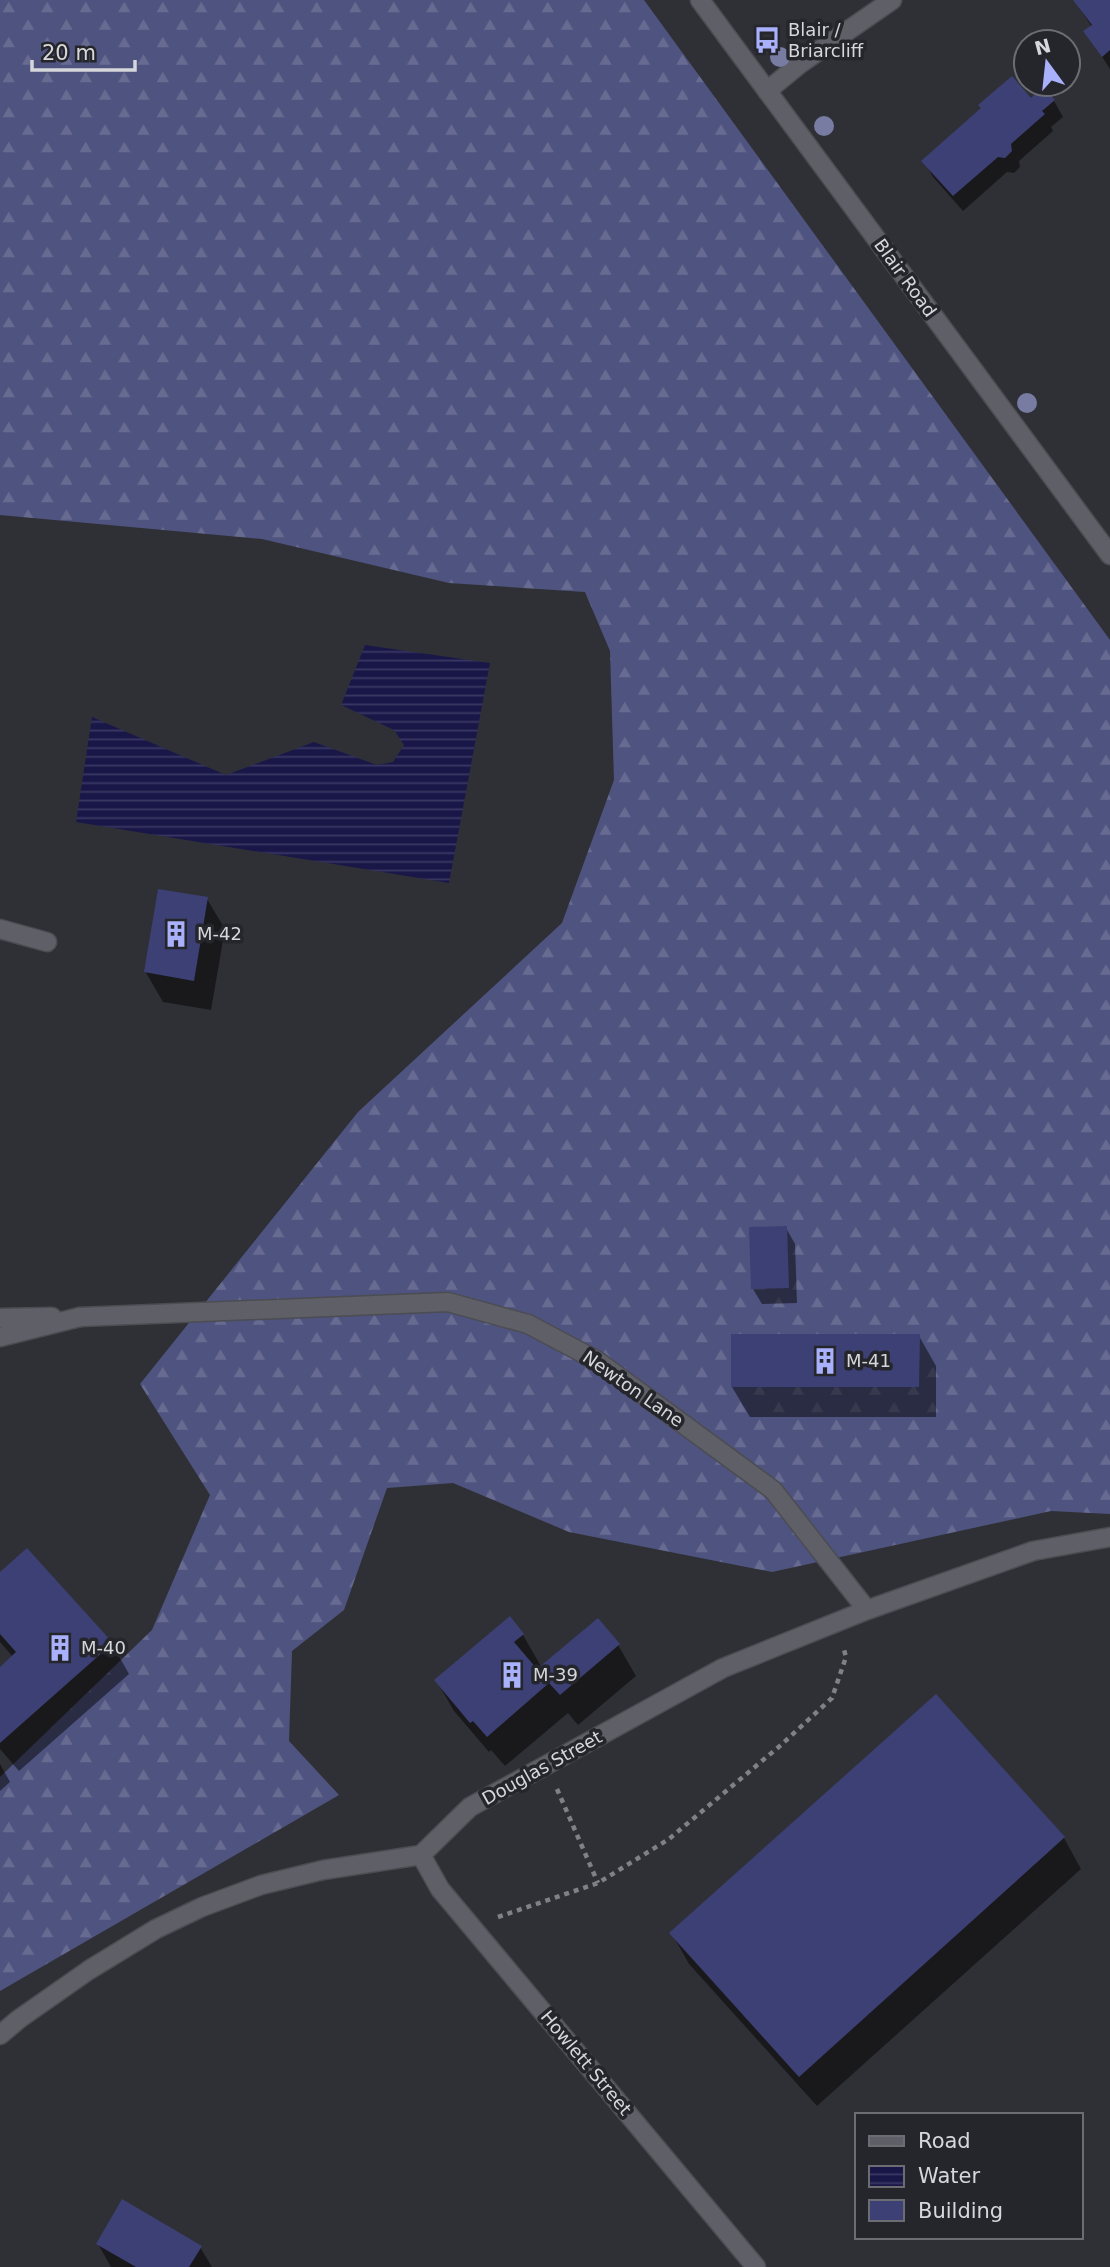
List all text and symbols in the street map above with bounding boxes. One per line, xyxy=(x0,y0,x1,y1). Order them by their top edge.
place label: Blair / Briarcliff xyxy=(788,19,864,61)
bus stop icon: Blair / Briarcliff xyxy=(752,25,782,55)
scale bar xyxy=(32,28,135,72)
north arrow xyxy=(1012,28,1082,98)
text: N xyxy=(1032,34,1053,59)
text: 20 m xyxy=(42,41,96,65)
street label: Blair Road xyxy=(870,234,941,321)
building icon: M-42 xyxy=(161,919,191,949)
place label: M-42 xyxy=(197,923,242,944)
street label: Newton Lane xyxy=(579,1346,688,1431)
building icon: M-41 xyxy=(810,1346,840,1376)
place label: M-41 xyxy=(846,1350,891,1371)
building icon: M-40 xyxy=(45,1633,75,1663)
place label: M-40 xyxy=(81,1637,126,1658)
building icon: M-39 xyxy=(497,1660,527,1690)
place label: M-39 xyxy=(533,1664,578,1685)
street label: Douglas Street xyxy=(478,1726,605,1809)
street label: Howlett Street xyxy=(537,2006,636,2119)
legend xyxy=(855,2113,1082,2239)
text: Road xyxy=(918,2129,971,2153)
text: Water xyxy=(918,2164,980,2188)
text: Building xyxy=(918,2199,1003,2223)

